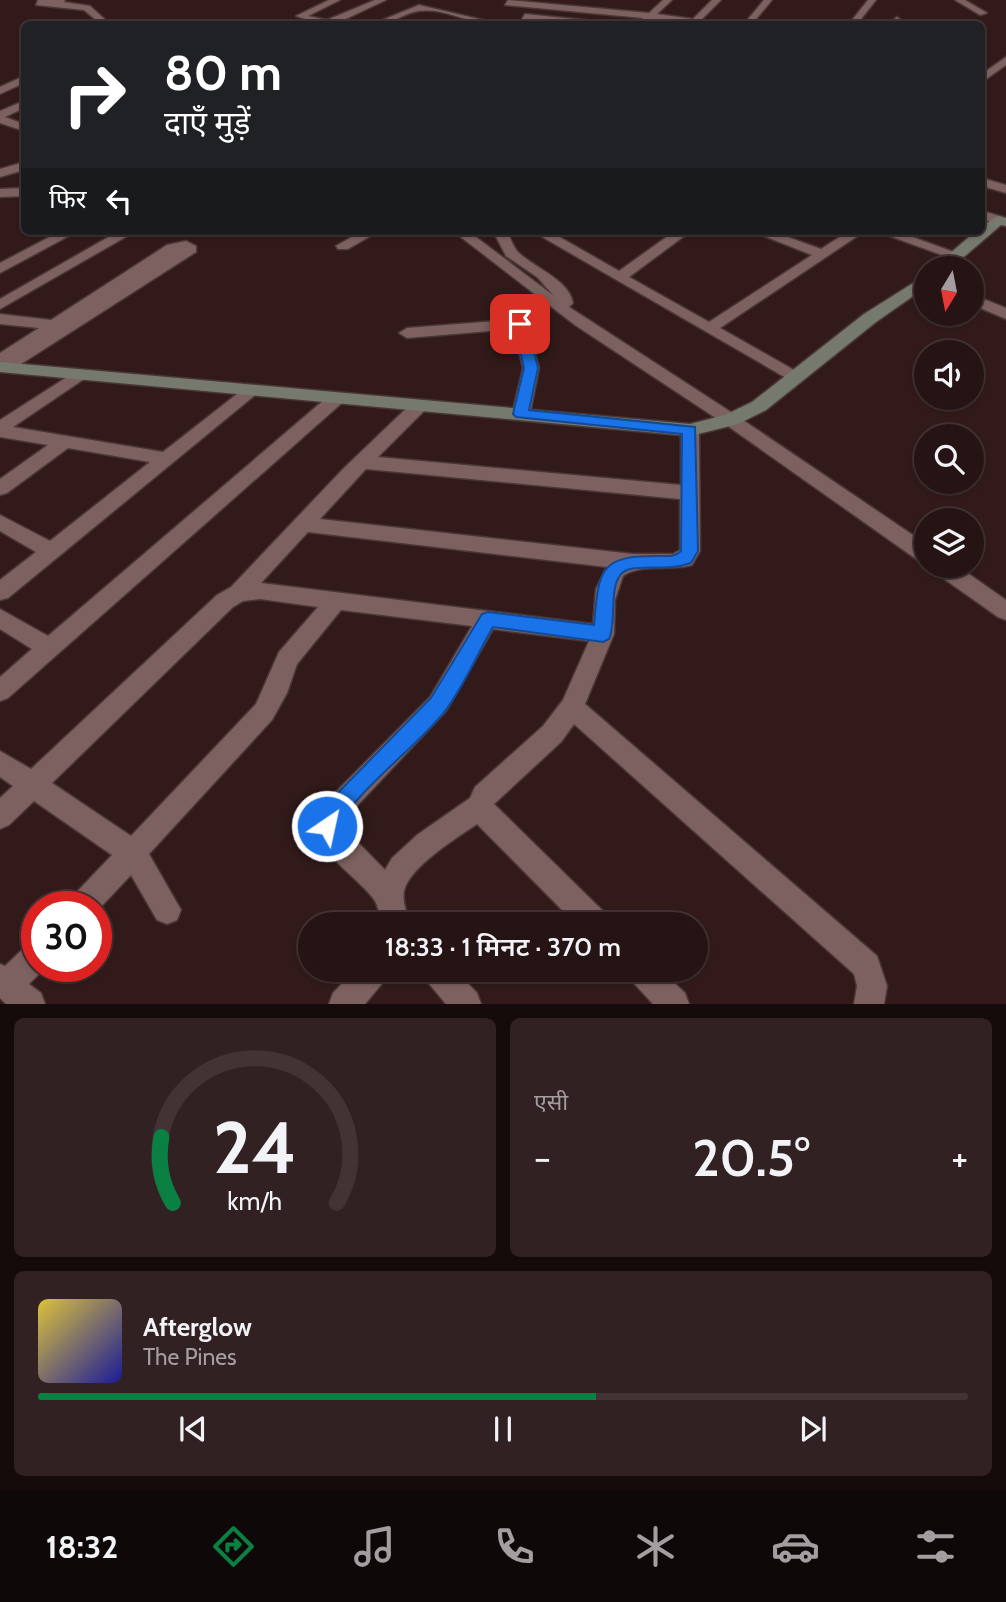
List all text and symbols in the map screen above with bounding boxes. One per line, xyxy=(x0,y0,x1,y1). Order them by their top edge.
text: 80 m xyxy=(164,43,282,102)
icon: right xyxy=(49,49,140,140)
text: दाएँ मुड़ें xyxy=(164,103,250,142)
icon: left xyxy=(100,182,138,220)
text: फिर xyxy=(49,183,86,215)
north arrow xyxy=(914,256,984,326)
map controls xyxy=(914,256,984,578)
pin xyxy=(490,294,550,354)
icon: arrive xyxy=(501,305,539,343)
button: sound xyxy=(914,340,984,410)
button: search xyxy=(914,424,984,494)
button: layers xyxy=(914,508,984,578)
position arrow xyxy=(290,789,364,863)
speed limit sign: 30 xyxy=(21,891,112,982)
text: 18:33 · 1 मिनट · 370 m xyxy=(385,931,621,963)
text: एसी xyxy=(534,1088,568,1116)
text: 24 xyxy=(213,1104,297,1192)
text: 20.5° xyxy=(692,1126,810,1189)
text: − xyxy=(534,1134,551,1181)
text: + xyxy=(951,1134,968,1181)
text: km/h xyxy=(228,1186,282,1216)
text: Afterglow xyxy=(143,1311,252,1343)
text: The Pines xyxy=(143,1343,237,1371)
icon: previous xyxy=(174,1410,212,1448)
icon: pause xyxy=(484,1410,522,1448)
icon: next xyxy=(794,1410,832,1448)
icon: directions xyxy=(209,1522,258,1571)
icon: music xyxy=(350,1522,399,1571)
icon: phone xyxy=(490,1522,539,1571)
icon: climate xyxy=(631,1522,680,1571)
icon: car xyxy=(771,1522,820,1571)
icon: filters xyxy=(911,1522,960,1571)
text: 18:32 xyxy=(46,1527,118,1566)

